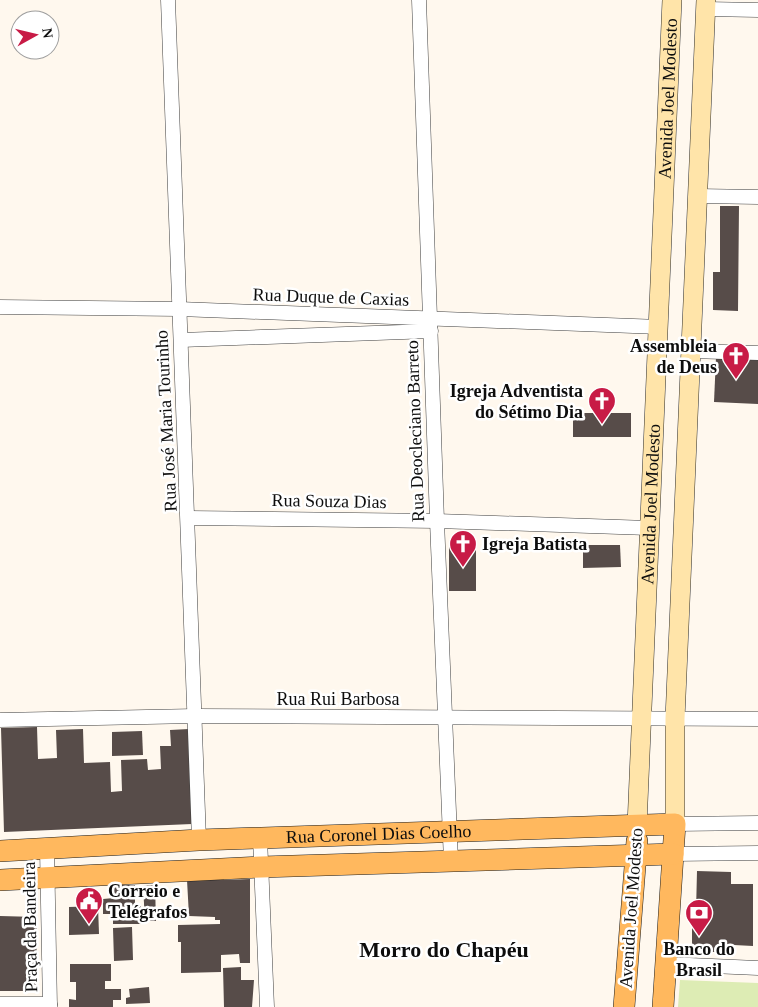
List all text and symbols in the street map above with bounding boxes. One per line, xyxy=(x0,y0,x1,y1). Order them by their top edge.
north arrow xyxy=(10,10,60,60)
street label: Avenida Joel Modesto xyxy=(654,18,681,179)
text: N xyxy=(39,27,56,39)
street label: Rua Duque de Caxias xyxy=(252,284,410,310)
street label: Rua José Maria Tourinho xyxy=(151,330,181,512)
place label: Assembleia de Deus xyxy=(630,336,717,377)
street label: Rua Deocleciano Barreto xyxy=(402,340,428,522)
church icon: Assembleia de Deus xyxy=(721,341,751,380)
place label: Igreja Adventista do Sétimo Dia xyxy=(450,381,583,422)
church icon: Igreja Adventista do Sétimo Dia xyxy=(587,386,617,425)
street label: Avenida Joel Modesto xyxy=(637,424,664,585)
street label: Rua Souza Dias xyxy=(271,490,387,512)
church icon: Igreja Batista xyxy=(448,529,478,568)
place label: Igreja Batista xyxy=(482,534,587,554)
street label: Rua Rui Barbosa xyxy=(277,689,400,709)
street label: Rua Coronel Dias Coelho xyxy=(286,821,472,847)
street label: Avenida Joel Modesto xyxy=(615,827,647,989)
street label: Praça da Bandeira xyxy=(19,861,41,993)
place label: Correio e Telégrafos xyxy=(108,881,187,922)
public building icon: Correio e Telégrafos xyxy=(74,886,104,925)
bank icon: Banco do Brasil xyxy=(684,898,714,937)
district label: Morro do Chapéu xyxy=(359,937,529,962)
place label: Banco do Brasil xyxy=(663,939,735,980)

